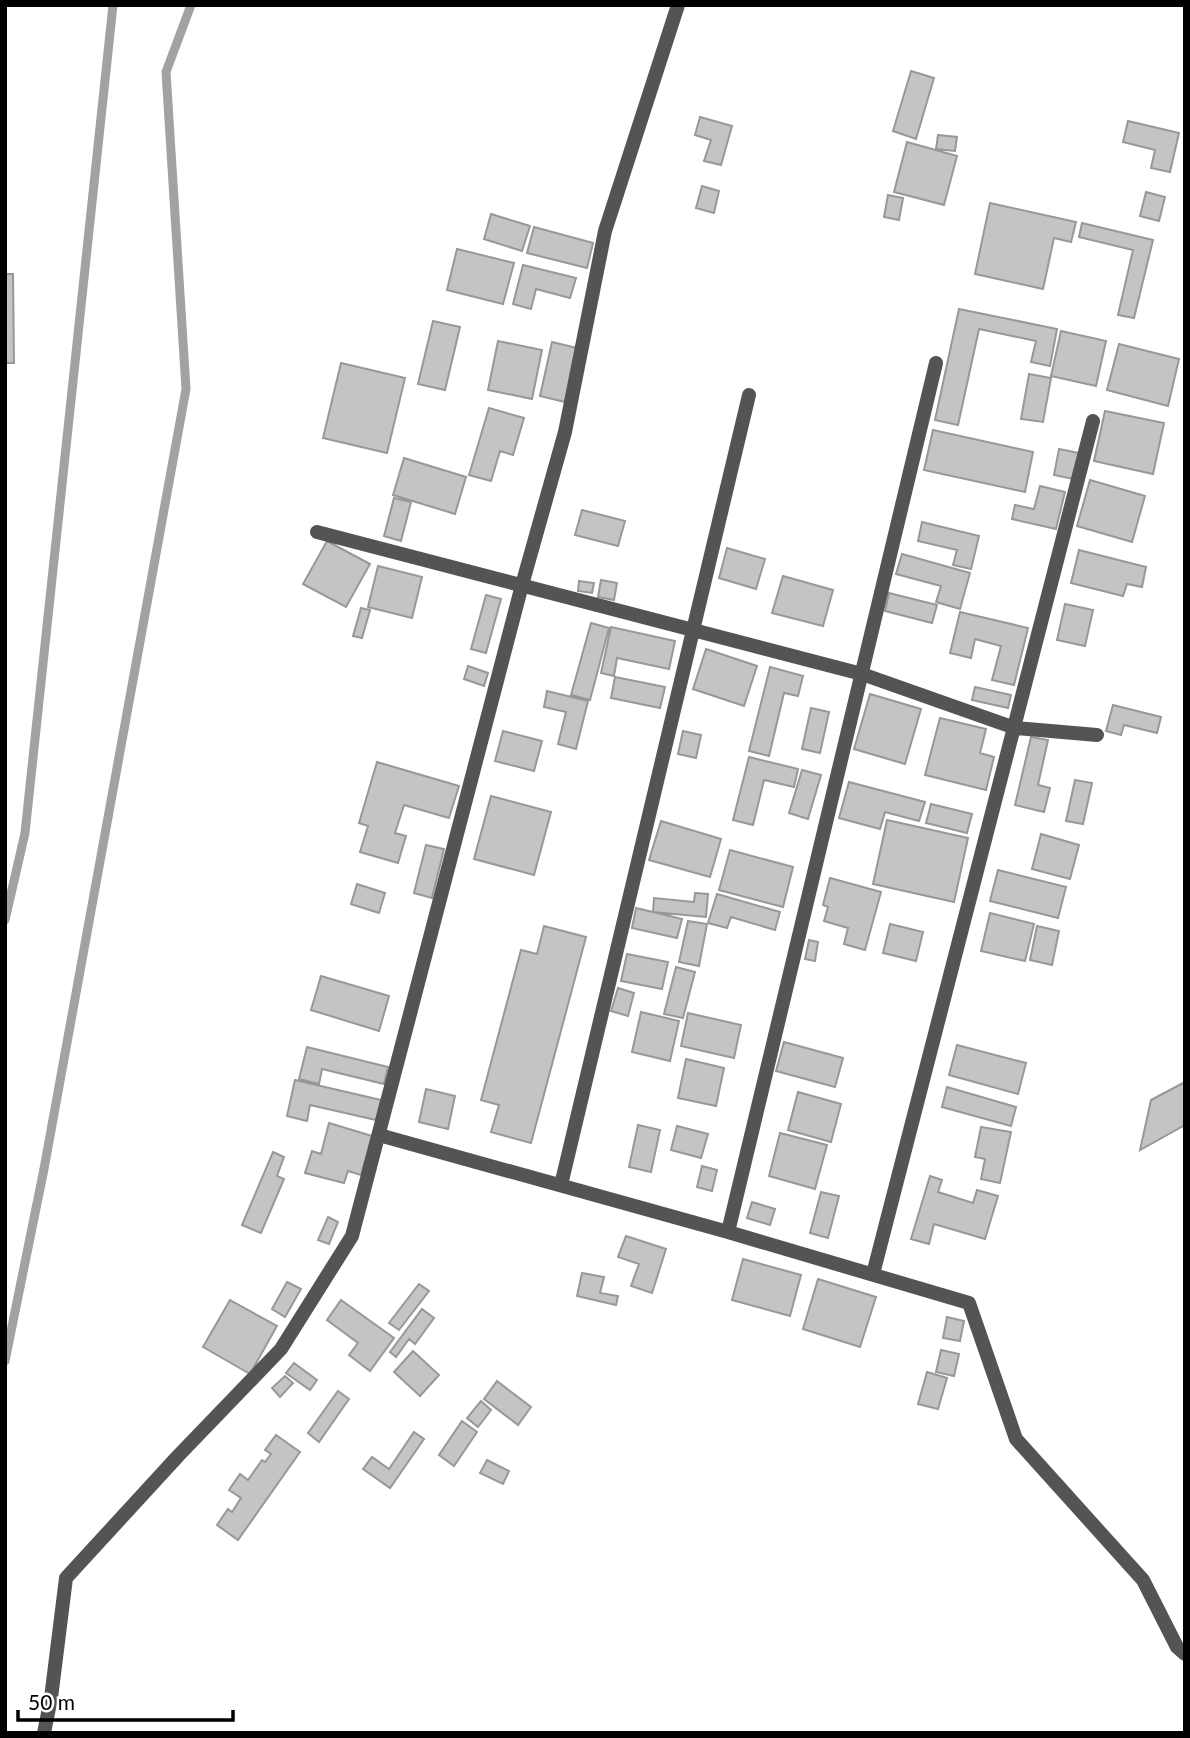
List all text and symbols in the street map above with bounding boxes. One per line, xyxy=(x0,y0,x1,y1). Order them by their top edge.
scale bar xyxy=(18,1678,233,1722)
text: 50 m xyxy=(28,1689,75,1714)

